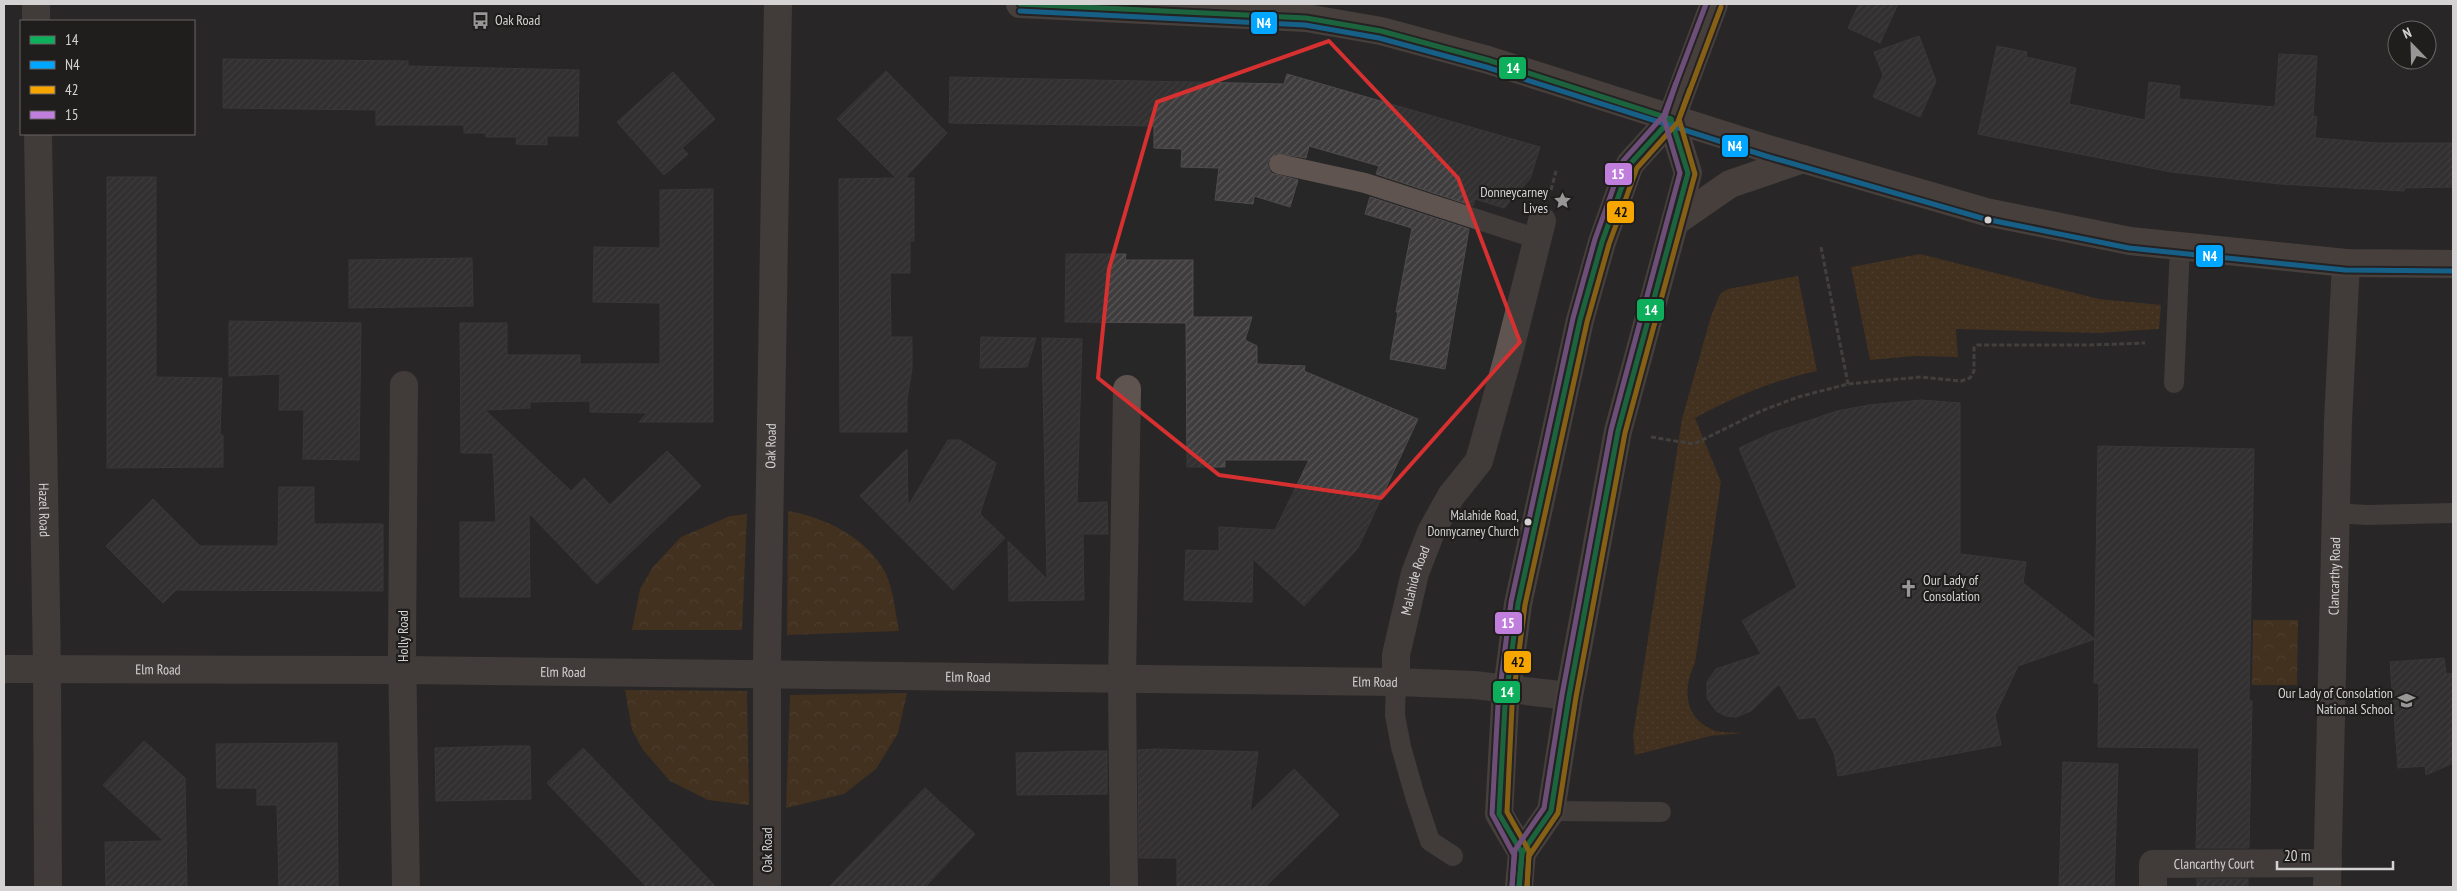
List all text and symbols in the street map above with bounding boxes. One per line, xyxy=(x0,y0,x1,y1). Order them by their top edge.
bus stop icon: Oak Road xyxy=(471,10,491,30)
place label: Oak Road xyxy=(495,11,540,29)
line badge: N4 xyxy=(1250,11,1278,35)
text: N4 xyxy=(1257,14,1271,32)
legend xyxy=(20,20,195,135)
north arrow xyxy=(2387,20,2437,70)
text: N xyxy=(2400,23,2414,43)
text: 14 xyxy=(65,30,79,49)
text: N4 xyxy=(65,55,80,74)
line badge: 14 xyxy=(1498,56,1527,80)
text: 14 xyxy=(1506,59,1520,77)
text: 42 xyxy=(65,80,79,99)
text: 15 xyxy=(65,105,79,124)
line badge: N4 xyxy=(1721,134,1749,158)
text: N4 xyxy=(1728,137,1742,155)
line badge: 15 xyxy=(1604,162,1633,186)
text: 15 xyxy=(1611,165,1625,183)
place label: Donneycarney Lives xyxy=(1480,183,1549,217)
place icon: Donneycarney Lives xyxy=(1552,190,1572,210)
line badge: 42 xyxy=(1606,200,1635,224)
text: 42 xyxy=(1614,203,1628,221)
unlabelled marker xyxy=(1983,215,1993,225)
line badge: N4 xyxy=(2195,244,2224,268)
text: N4 xyxy=(2203,247,2217,265)
line badge: 14 xyxy=(1636,298,1665,322)
text: 14 xyxy=(1644,301,1658,319)
street label: Oak Road xyxy=(761,423,780,469)
street label: Hazel Road xyxy=(35,483,54,537)
place label: Malahide Road, Donnycarney Church xyxy=(1428,507,1519,540)
marker: Malahide Road, Donnycarney Church xyxy=(1523,517,1533,527)
street label: Clancarthy Road xyxy=(2324,537,2344,615)
street label: Malahide Road xyxy=(1397,543,1434,617)
place label: Our Lady of Consolation xyxy=(1923,571,1980,605)
church icon: Our Lady of Consolation xyxy=(1899,578,1919,598)
street label: Holly Road xyxy=(394,610,412,662)
line badge: 15 xyxy=(1494,611,1523,635)
text: 15 xyxy=(1501,614,1515,632)
line badge: 42 xyxy=(1503,650,1532,674)
text: 42 xyxy=(1511,653,1525,671)
street label: Elm Road xyxy=(135,660,181,678)
street label: Elm Road xyxy=(540,663,586,681)
street label: Elm Road xyxy=(945,668,991,686)
street label: Elm Road xyxy=(1352,672,1398,691)
line badge: 14 xyxy=(1492,680,1521,704)
text: 14 xyxy=(1500,683,1514,701)
place label: Our Lady of Consolation National School xyxy=(2278,684,2394,718)
school or university icon: Our Lady of Consolation National School xyxy=(2397,691,2417,711)
street label: Oak Road xyxy=(758,827,776,873)
scale bar xyxy=(2277,838,2393,870)
text: 20 m xyxy=(2284,846,2310,865)
street label: Clancarthy Court xyxy=(2174,854,2254,873)

